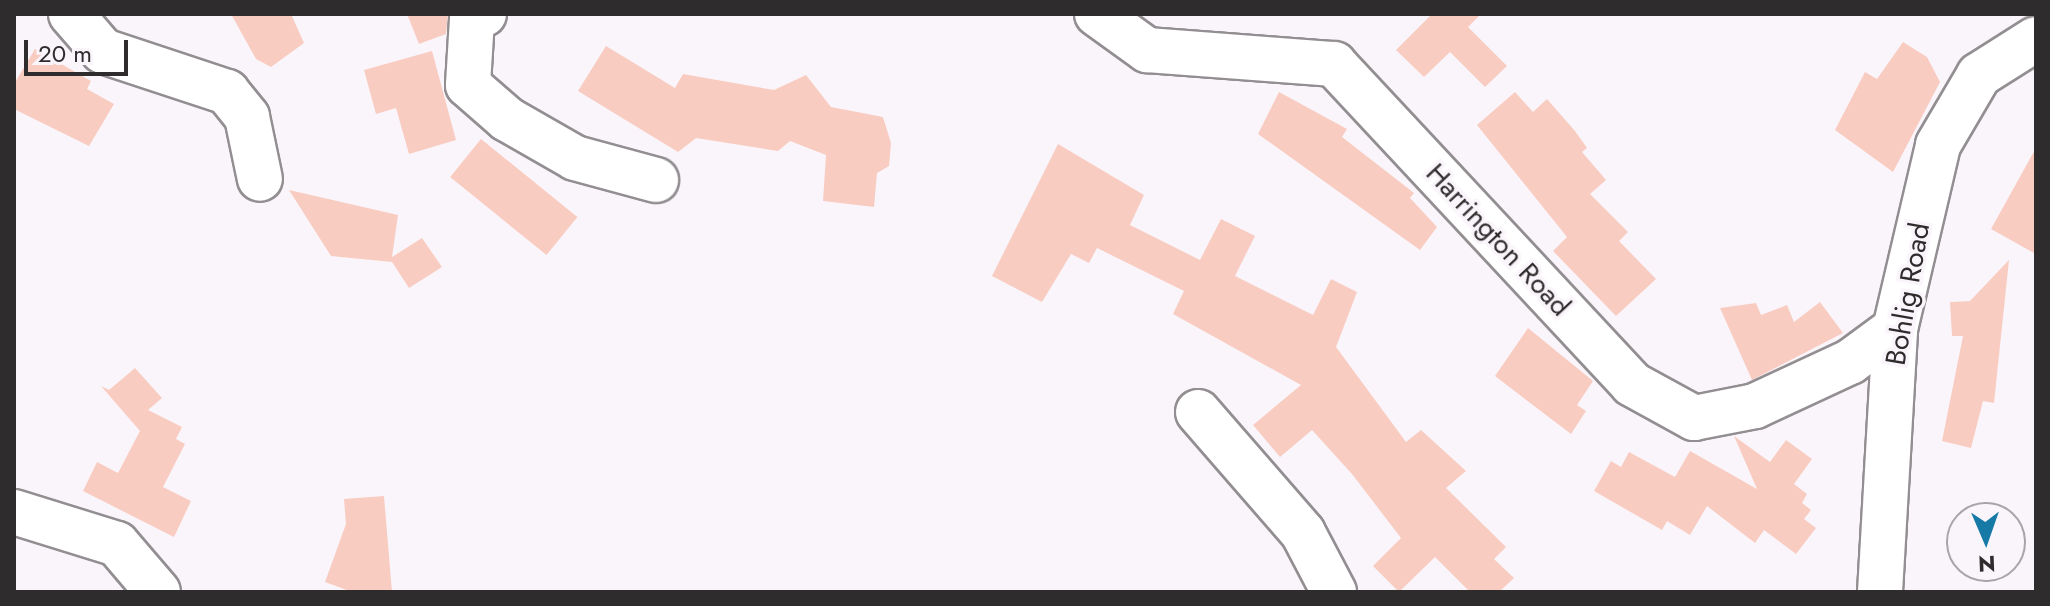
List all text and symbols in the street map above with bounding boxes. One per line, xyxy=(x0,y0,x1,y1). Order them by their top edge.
scale bar xyxy=(28,24,132,74)
text: 20 m xyxy=(38,36,92,71)
street label: Harrington Road xyxy=(1419,157,1577,323)
street label: Bohlig Road xyxy=(1879,220,1937,368)
north arrow xyxy=(1946,502,2026,582)
text: N xyxy=(1977,548,1996,580)

